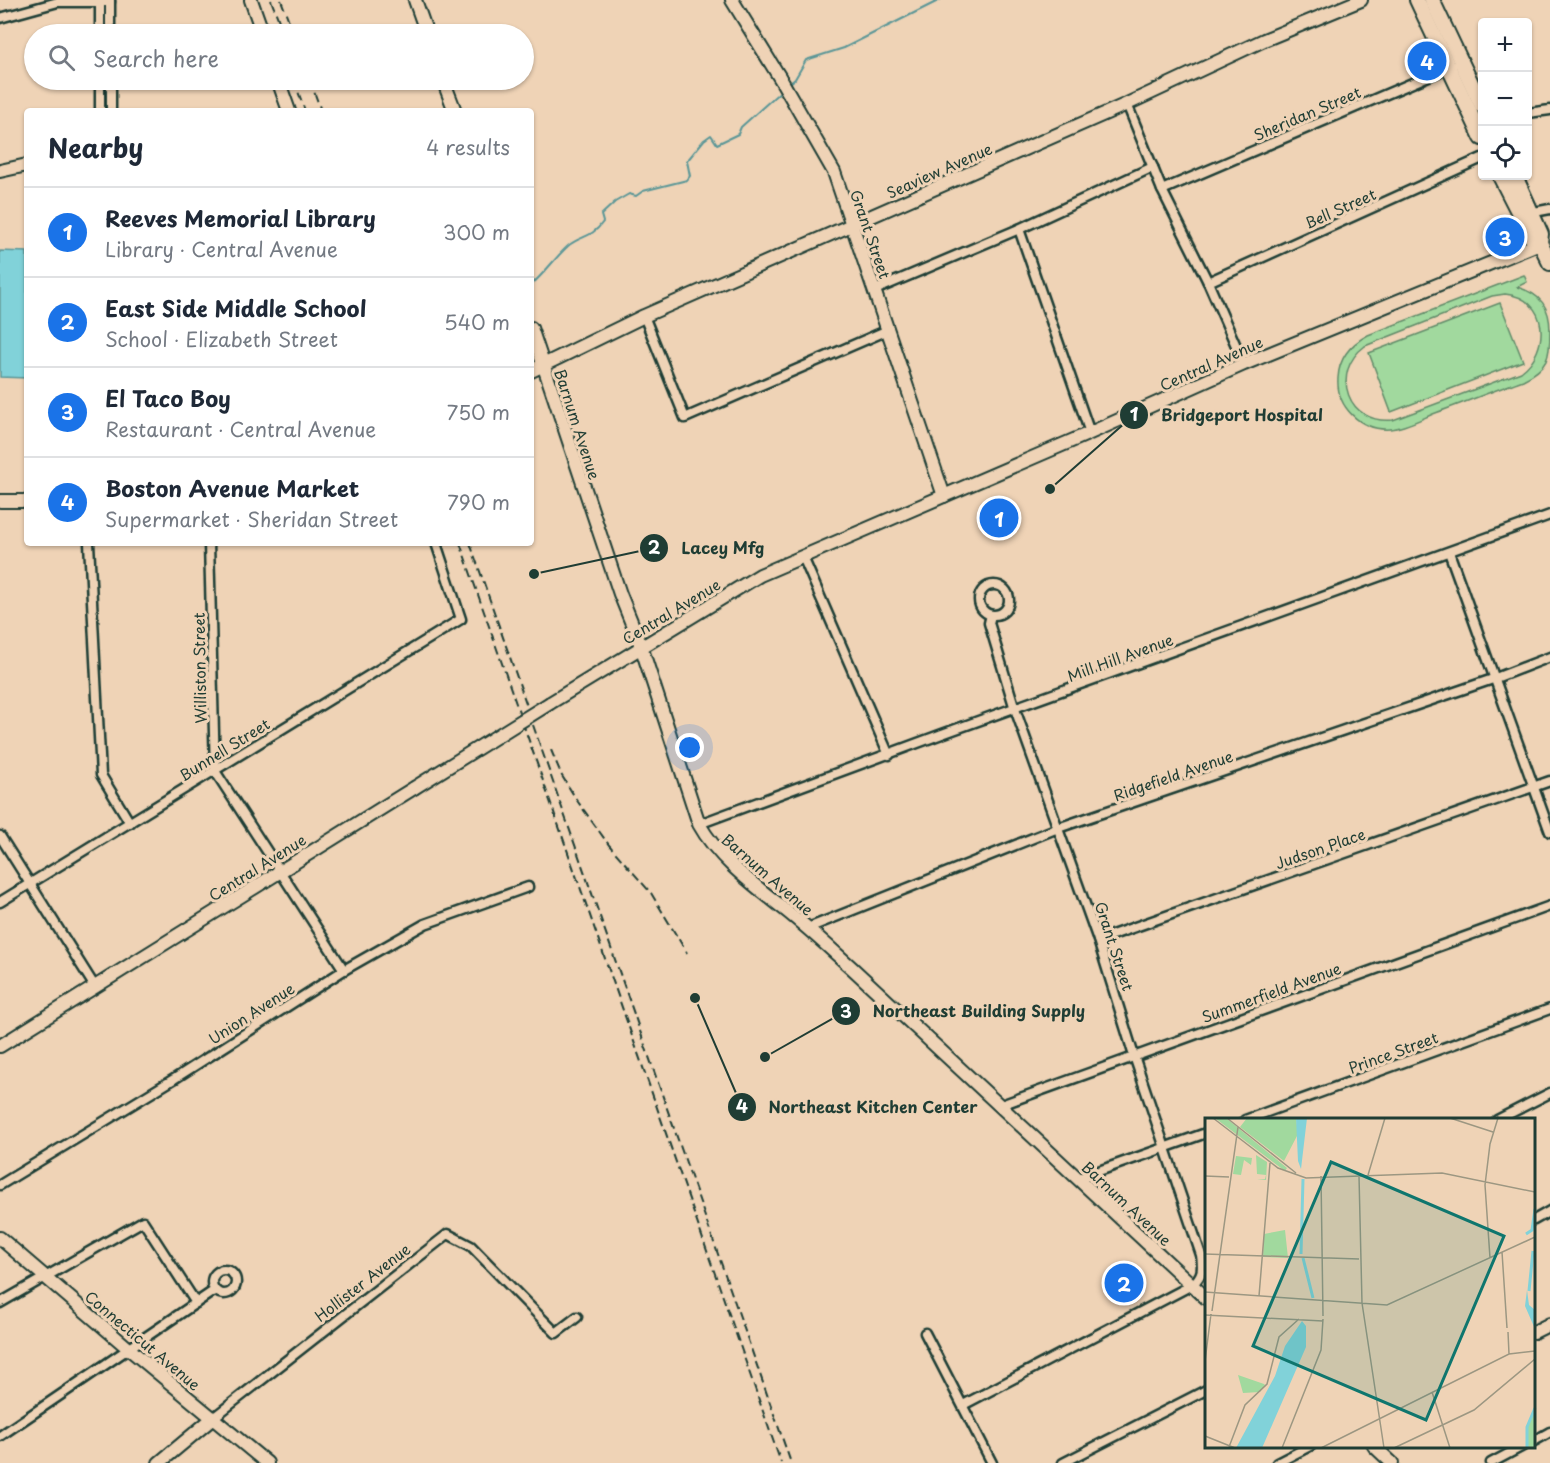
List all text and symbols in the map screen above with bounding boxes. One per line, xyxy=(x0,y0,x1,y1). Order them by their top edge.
map controls xyxy=(1478,18,1532,180)
button: + xyxy=(1478,18,1532,72)
search box xyxy=(24,24,534,90)
pin: 4 xyxy=(1408,38,1446,84)
icon: search xyxy=(45,41,78,74)
text: Search here xyxy=(93,41,219,74)
button: − xyxy=(1478,72,1532,126)
street label: Sheridan Street xyxy=(1250,80,1364,146)
button: locate xyxy=(1478,126,1532,180)
text: Nearby xyxy=(48,128,143,167)
text: 4 results xyxy=(426,132,510,162)
street label: Seaview Avenue xyxy=(883,136,995,204)
street label: Bell Street xyxy=(1301,182,1379,234)
street label: Grant Street xyxy=(845,186,897,282)
text: Reeves Memorial Library xyxy=(105,201,376,234)
pin: 3 xyxy=(1486,214,1524,260)
text: 1 xyxy=(63,217,72,247)
text: 300 m xyxy=(443,217,510,247)
text: Library · Central Avenue xyxy=(105,234,338,264)
text: East Side Middle School xyxy=(105,291,366,324)
text: 2 xyxy=(60,307,75,337)
text: 540 m xyxy=(444,307,510,337)
text: School · Elizabeth Street xyxy=(105,324,338,354)
street label: Central Avenue xyxy=(1156,330,1266,396)
street label: Barnum Avenue xyxy=(549,366,607,482)
text: El Taco Boy xyxy=(105,381,231,414)
text: 3 xyxy=(61,397,74,427)
text: 750 m xyxy=(447,397,510,427)
callout: Bridgeport Hospital xyxy=(1119,398,1335,432)
text: 1 xyxy=(1130,400,1139,427)
text: Bridgeport Hospital xyxy=(1161,402,1323,426)
text: Restaurant · Central Avenue xyxy=(105,414,376,444)
text: Boston Avenue Market xyxy=(105,471,359,504)
text: 4 xyxy=(61,487,74,517)
text: 790 m xyxy=(447,487,510,517)
pin: 1 xyxy=(980,496,1018,540)
text: Supermarket · Sheridan Street xyxy=(105,504,398,534)
callout: Lacey Mfg xyxy=(639,531,776,565)
text: 2 xyxy=(648,533,661,560)
text: Lacey Mfg xyxy=(682,535,764,559)
street label: Central Avenue xyxy=(617,573,725,649)
street label: Williston Street xyxy=(187,612,211,724)
street label: Mill Hill Avenue xyxy=(1064,627,1176,687)
street label: Bunnell Street xyxy=(174,712,274,786)
your location xyxy=(675,733,704,762)
street label: Ridgefield Avenue xyxy=(1110,744,1236,806)
street label: Judson Place xyxy=(1272,822,1368,874)
street label: Central Avenue xyxy=(204,828,310,906)
street label: Barnum Avenue xyxy=(717,828,819,920)
street label: Grant Street xyxy=(1090,898,1140,994)
street label: Summerfield Avenue xyxy=(1198,956,1344,1028)
street label: Union Avenue xyxy=(203,976,299,1050)
callout: Northeast Building Supply xyxy=(831,994,1097,1028)
text: 3 xyxy=(840,997,852,1024)
text: Northeast Building Supply xyxy=(873,998,1085,1022)
street label: Prince Street xyxy=(1345,1025,1441,1079)
callout: Northeast Kitchen Center xyxy=(727,1090,990,1124)
text: 4 xyxy=(736,1092,748,1119)
text: Northeast Kitchen Center xyxy=(769,1094,978,1118)
inset map xyxy=(1205,1118,1535,1448)
street label: Barnum Avenue xyxy=(1077,1155,1177,1251)
street label: Hollister Avenue xyxy=(309,1237,415,1327)
pin: 2 xyxy=(1104,1260,1144,1306)
street label: Connecticut Avenue xyxy=(80,1285,206,1395)

